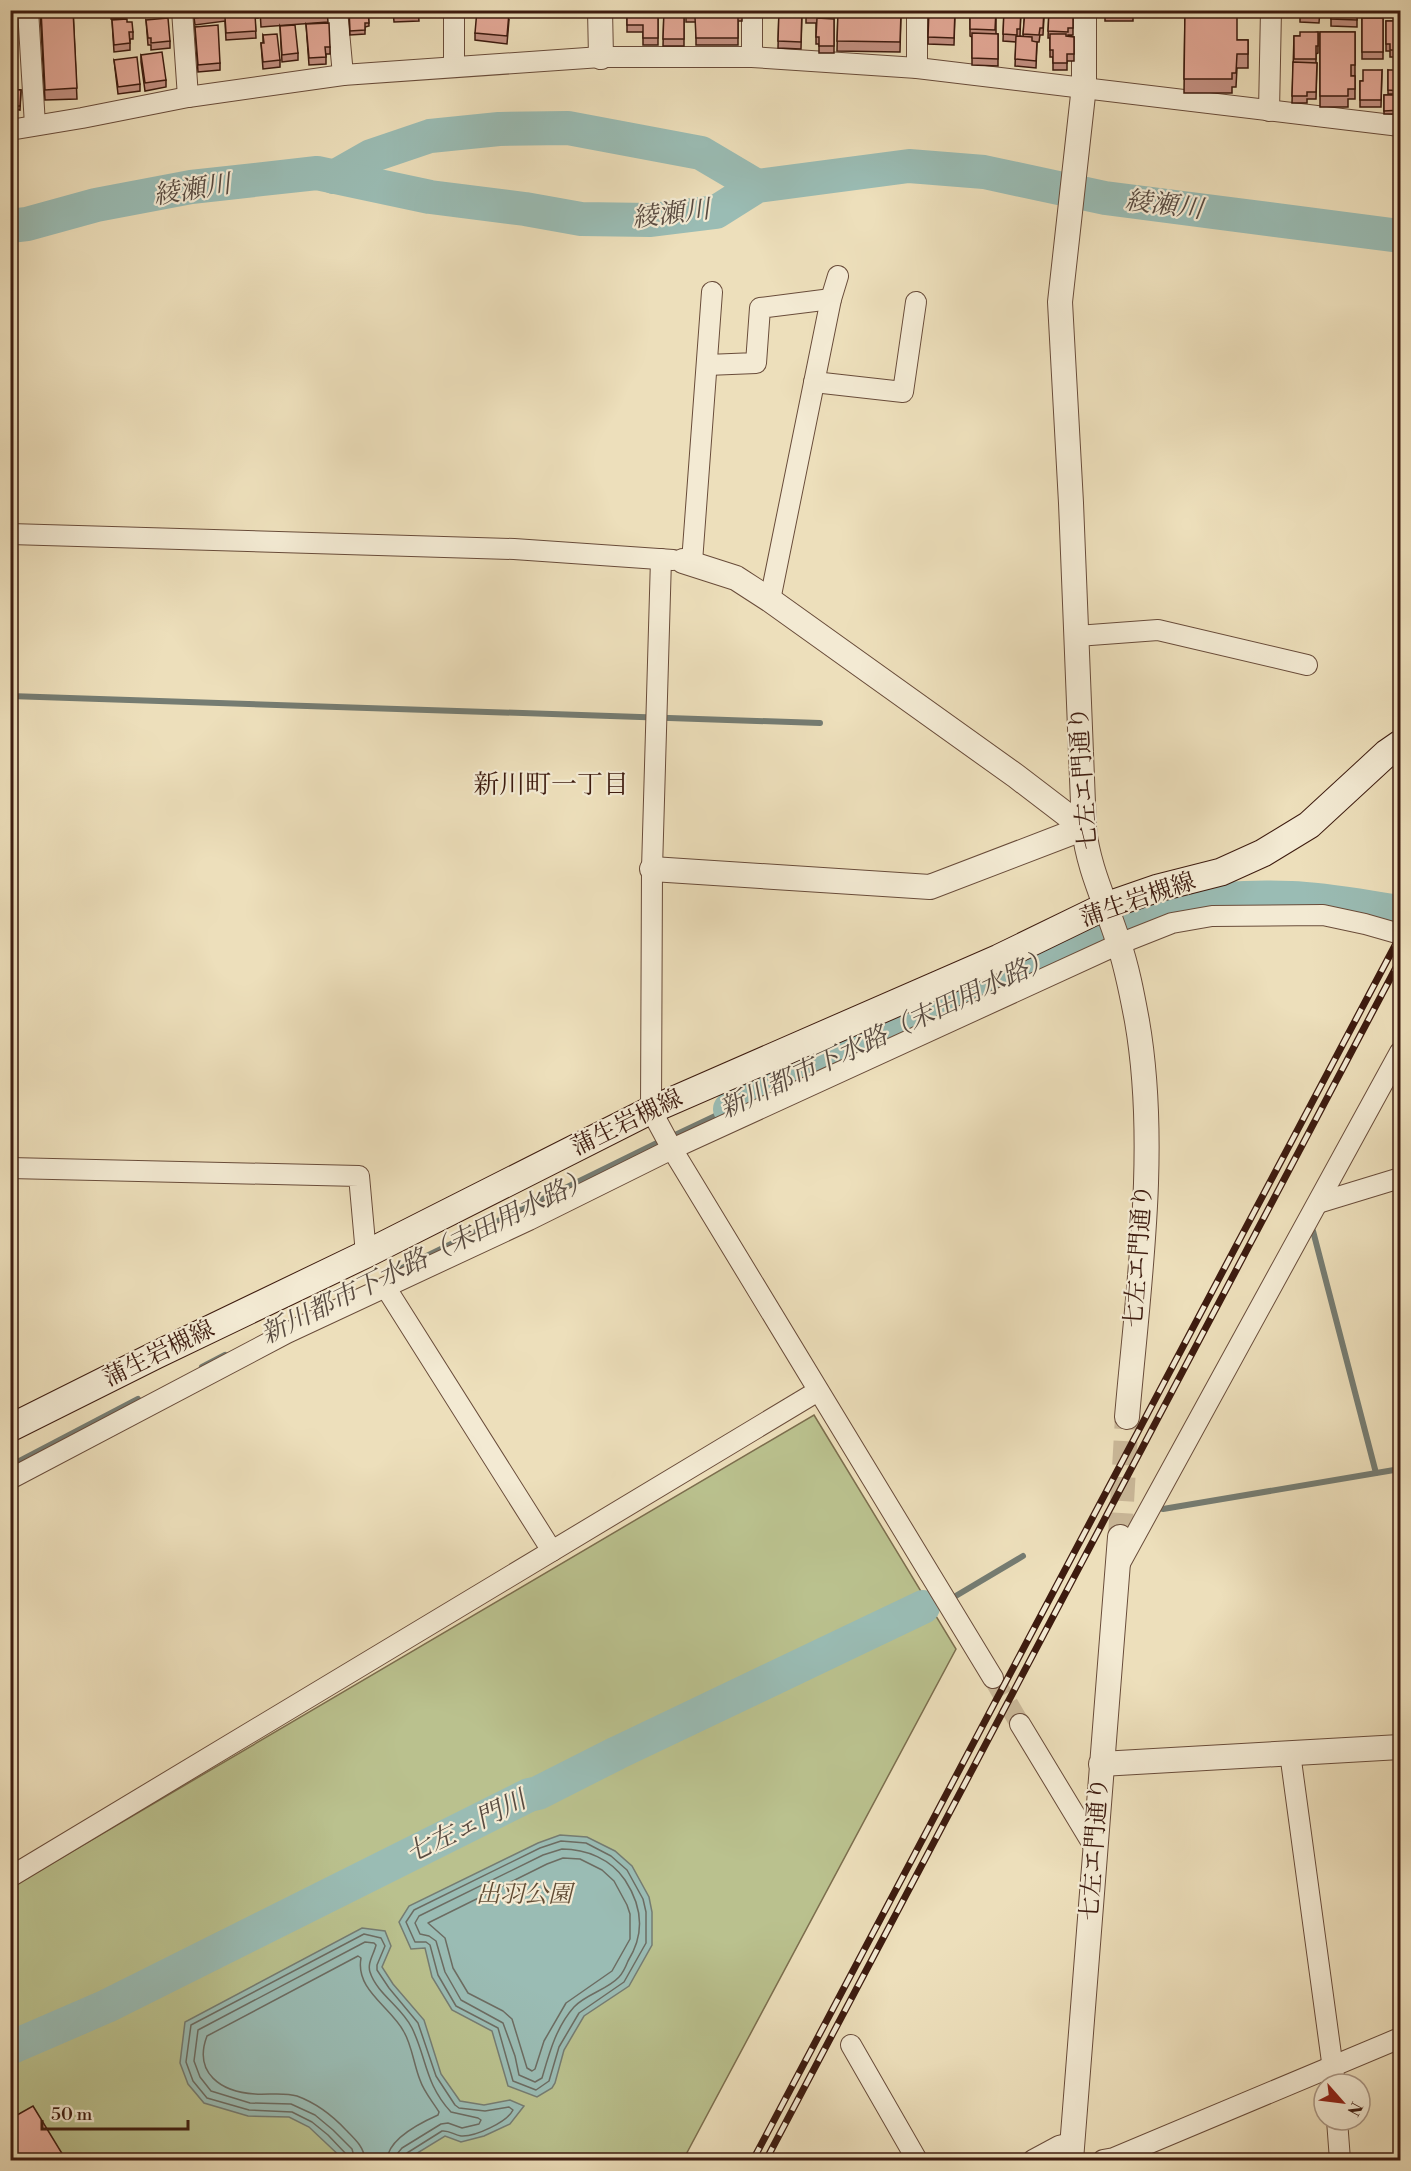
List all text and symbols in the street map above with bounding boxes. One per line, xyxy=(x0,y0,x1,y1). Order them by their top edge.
water label: 綾瀬川 xyxy=(151,168,236,212)
water label: 綾瀬川 xyxy=(1123,184,1208,226)
water label: 綾瀬川 xyxy=(630,193,715,235)
street label: 七左エ門通り xyxy=(1064,705,1104,851)
district label: 新川町一丁目 xyxy=(473,769,629,801)
street label: 蒲生岩槻線 xyxy=(1076,866,1200,934)
water label: 新川都市下水路（末田用水路） xyxy=(714,943,1058,1125)
street label: 蒲生岩槻線 xyxy=(566,1083,688,1163)
water label: 新川都市下水路（末田用水路） xyxy=(255,1163,597,1351)
street label: 七左エ門通り xyxy=(1119,1183,1159,1329)
street label: 蒲生岩槻線 xyxy=(98,1314,220,1394)
street label: 七左エ門通り xyxy=(1075,1776,1115,1922)
water label: 七左ェ門川 xyxy=(401,1783,534,1870)
park label: 出羽公園 xyxy=(476,1880,576,1910)
north arrow xyxy=(1312,2072,1372,2132)
scale bar xyxy=(42,2093,188,2131)
text: N xyxy=(1342,2098,1366,2119)
text: 50 m xyxy=(51,2103,93,2126)

